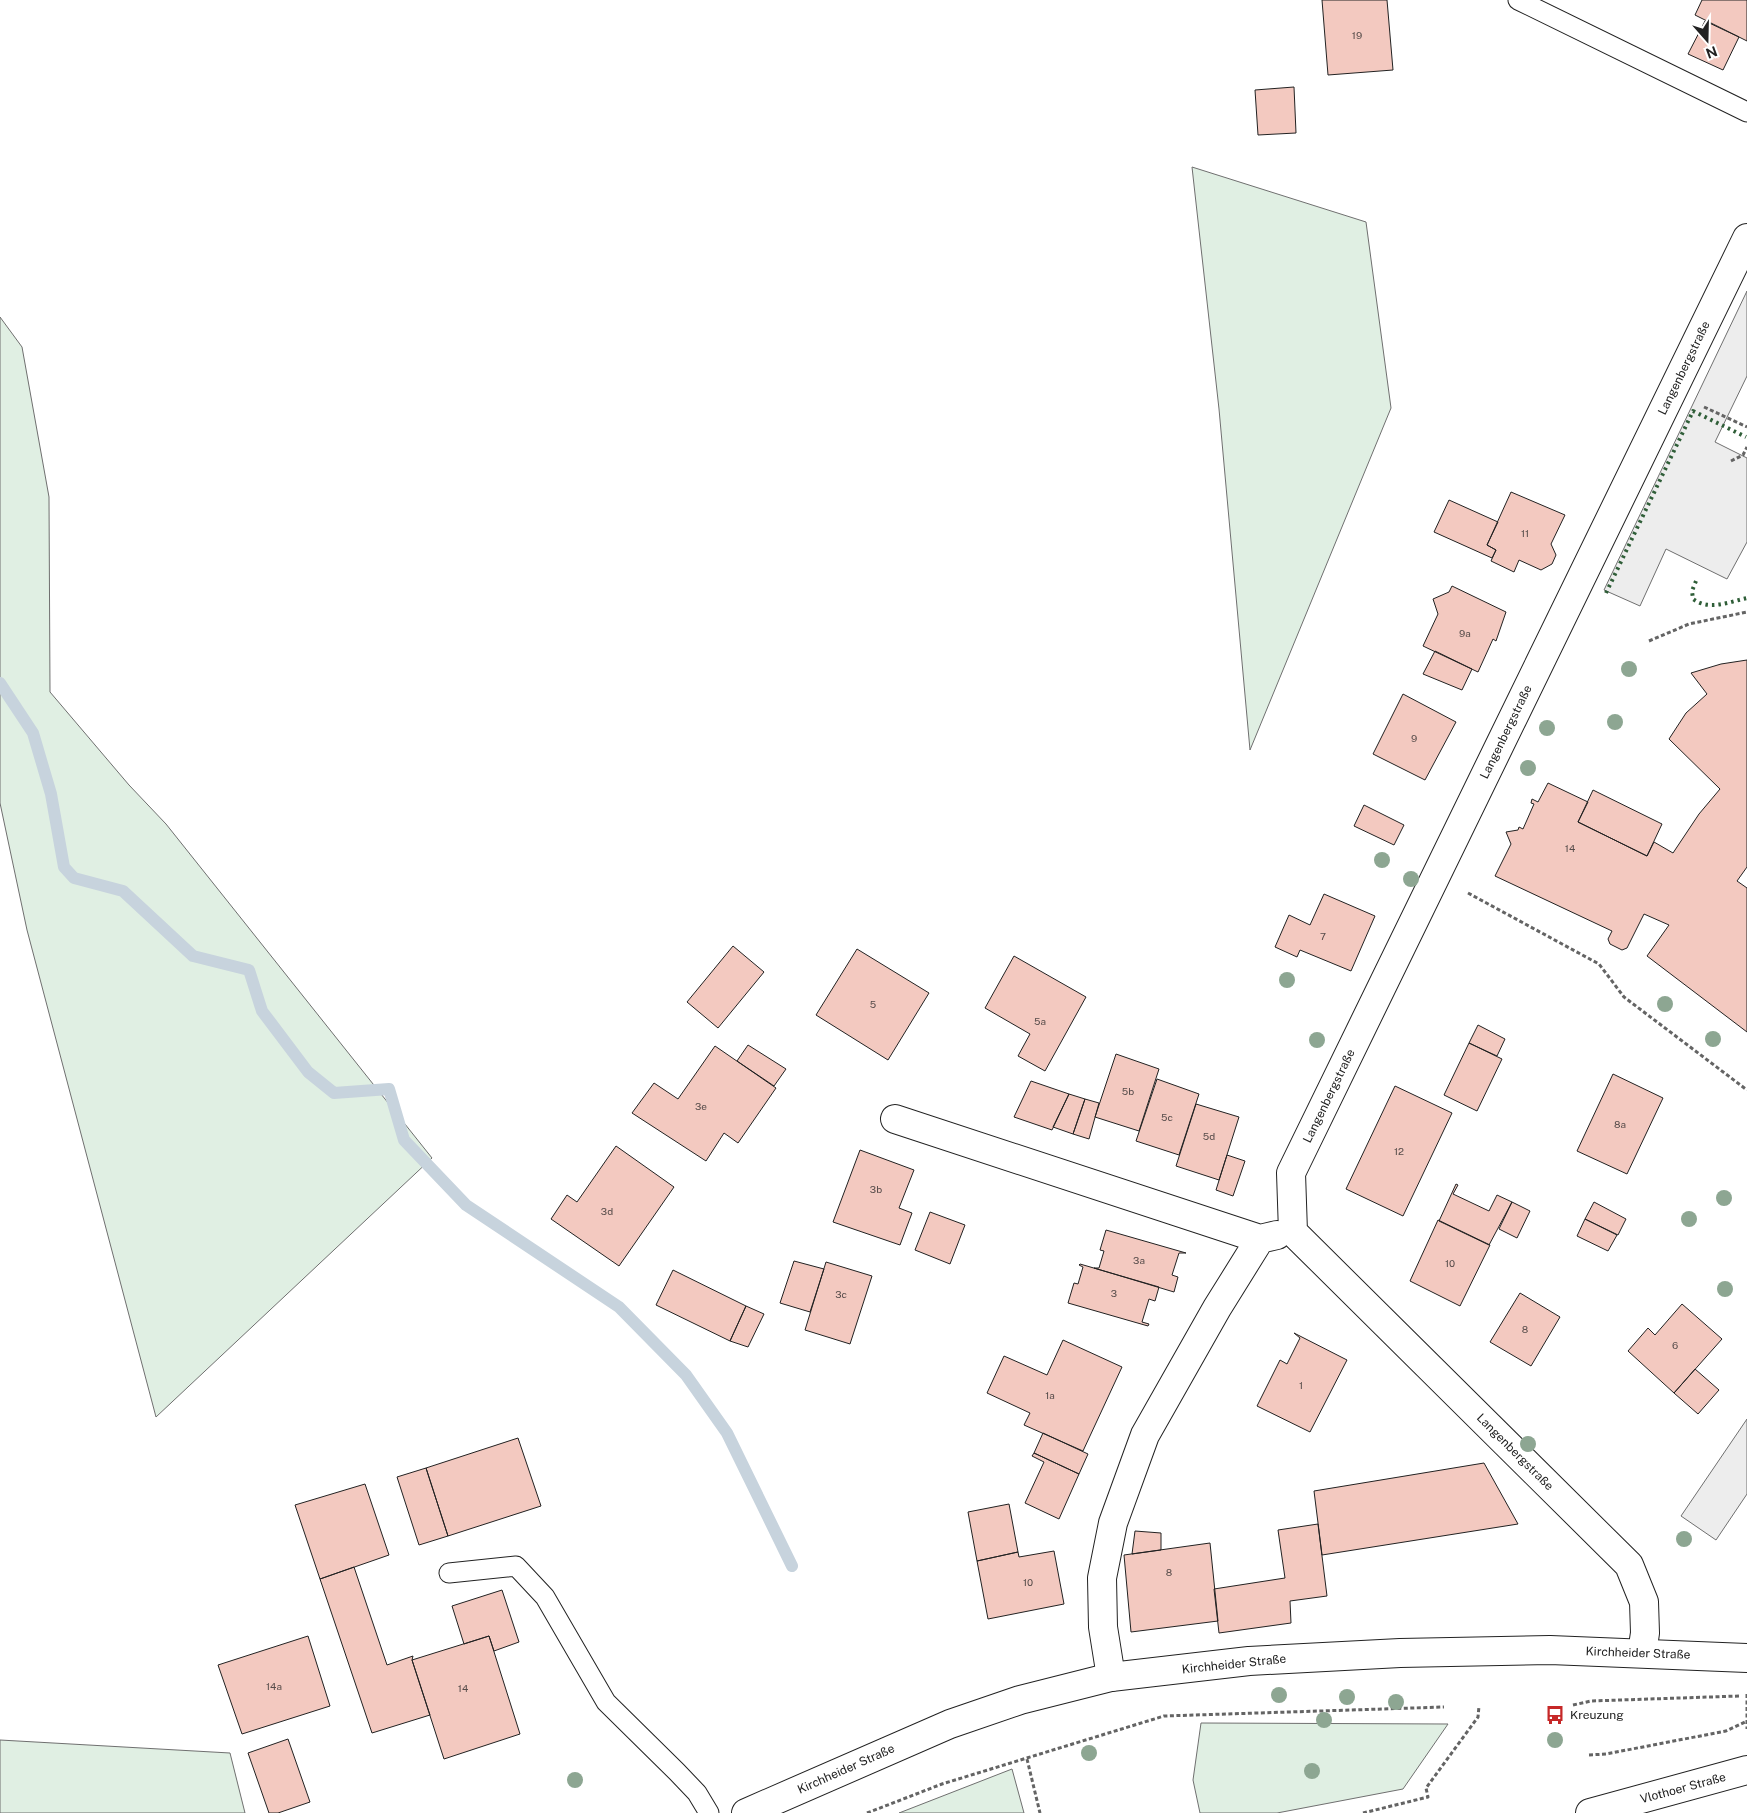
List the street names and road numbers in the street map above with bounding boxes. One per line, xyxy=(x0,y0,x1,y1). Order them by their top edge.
street label: Langenbergstraße xyxy=(1655,319,1713,417)
street label: Langenbergstraße xyxy=(1477,683,1535,781)
street label: Langenbergstraße xyxy=(1300,1047,1358,1145)
street label: Langenbergstraße xyxy=(1474,1411,1556,1493)
street label: Kirchheider Straße xyxy=(1585,1644,1691,1662)
street label: Kirchheider Straße xyxy=(1181,1652,1287,1676)
street label: Kirchheider Straße xyxy=(795,1741,897,1797)
street label: Vlothoer Straße xyxy=(1639,1770,1728,1806)

